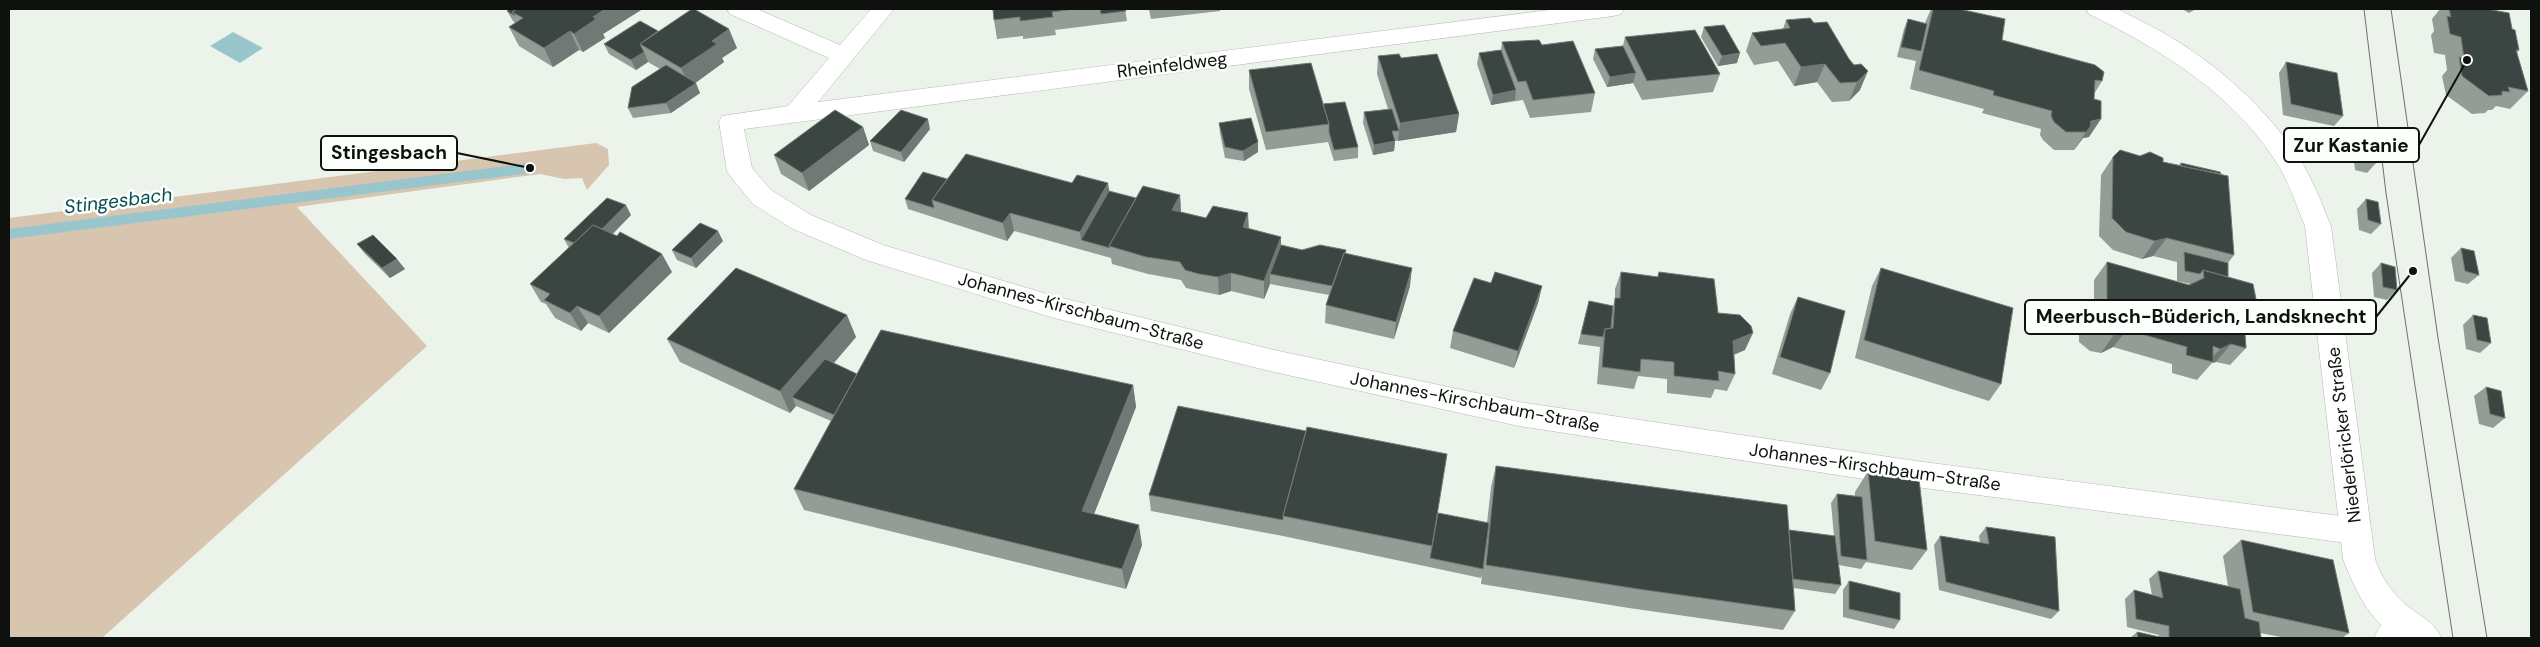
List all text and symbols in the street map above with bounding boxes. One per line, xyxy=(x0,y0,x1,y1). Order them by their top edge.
street label: Rheinfeldweg xyxy=(1116,46,1228,84)
callout: Zur Kastanie xyxy=(2284,128,2419,162)
text: Zur Kastanie xyxy=(2293,133,2409,158)
callout: Stingesbach xyxy=(321,136,457,170)
text: Stingesbach xyxy=(331,140,447,165)
water label: Stingesbach xyxy=(63,181,174,220)
street label: Johannes-Kirschbaum-Straße xyxy=(955,267,1207,355)
callout: Meerbusch-Büderich, Landsknecht xyxy=(2025,300,2376,334)
text: Meerbusch-Büderich, Landsknecht xyxy=(2036,304,2366,329)
street label: Niederlöricker Straße xyxy=(2321,346,2367,524)
street label: Johannes-Kirschbaum-Straße xyxy=(1348,366,1602,438)
street label: Johannes-Kirschbaum-Straße xyxy=(1748,437,2002,497)

